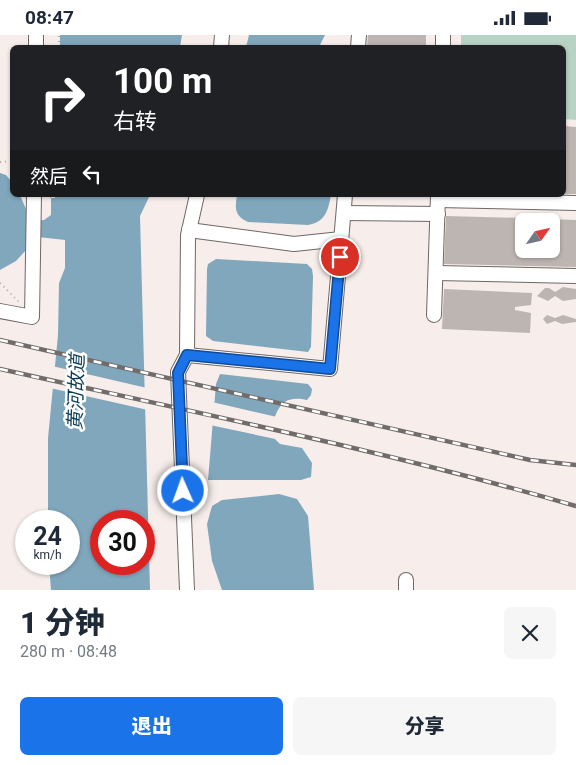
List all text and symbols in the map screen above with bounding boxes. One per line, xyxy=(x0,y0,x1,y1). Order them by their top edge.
text: 08:47 xyxy=(25,6,74,29)
text: 100 m xyxy=(113,61,212,102)
icon: right xyxy=(30,65,95,130)
text: 右转 xyxy=(113,109,157,134)
icon: left xyxy=(78,160,106,188)
text: 然后 xyxy=(30,165,68,188)
north arrow xyxy=(515,213,560,257)
map controls xyxy=(515,213,560,258)
pin xyxy=(319,236,361,278)
icon: arrive xyxy=(326,243,354,271)
water label: 黄河故道 xyxy=(63,351,89,430)
position arrow xyxy=(156,464,208,516)
speed limit sign: 30 xyxy=(90,510,155,575)
text: 24 xyxy=(33,522,62,551)
text: km/h xyxy=(33,548,62,562)
text: 1 分钟 xyxy=(20,605,105,640)
button: close xyxy=(504,607,556,659)
text: 280 m · 08:48 xyxy=(20,642,117,661)
button: 退出 xyxy=(20,697,283,755)
button: 分享 xyxy=(293,697,556,755)

